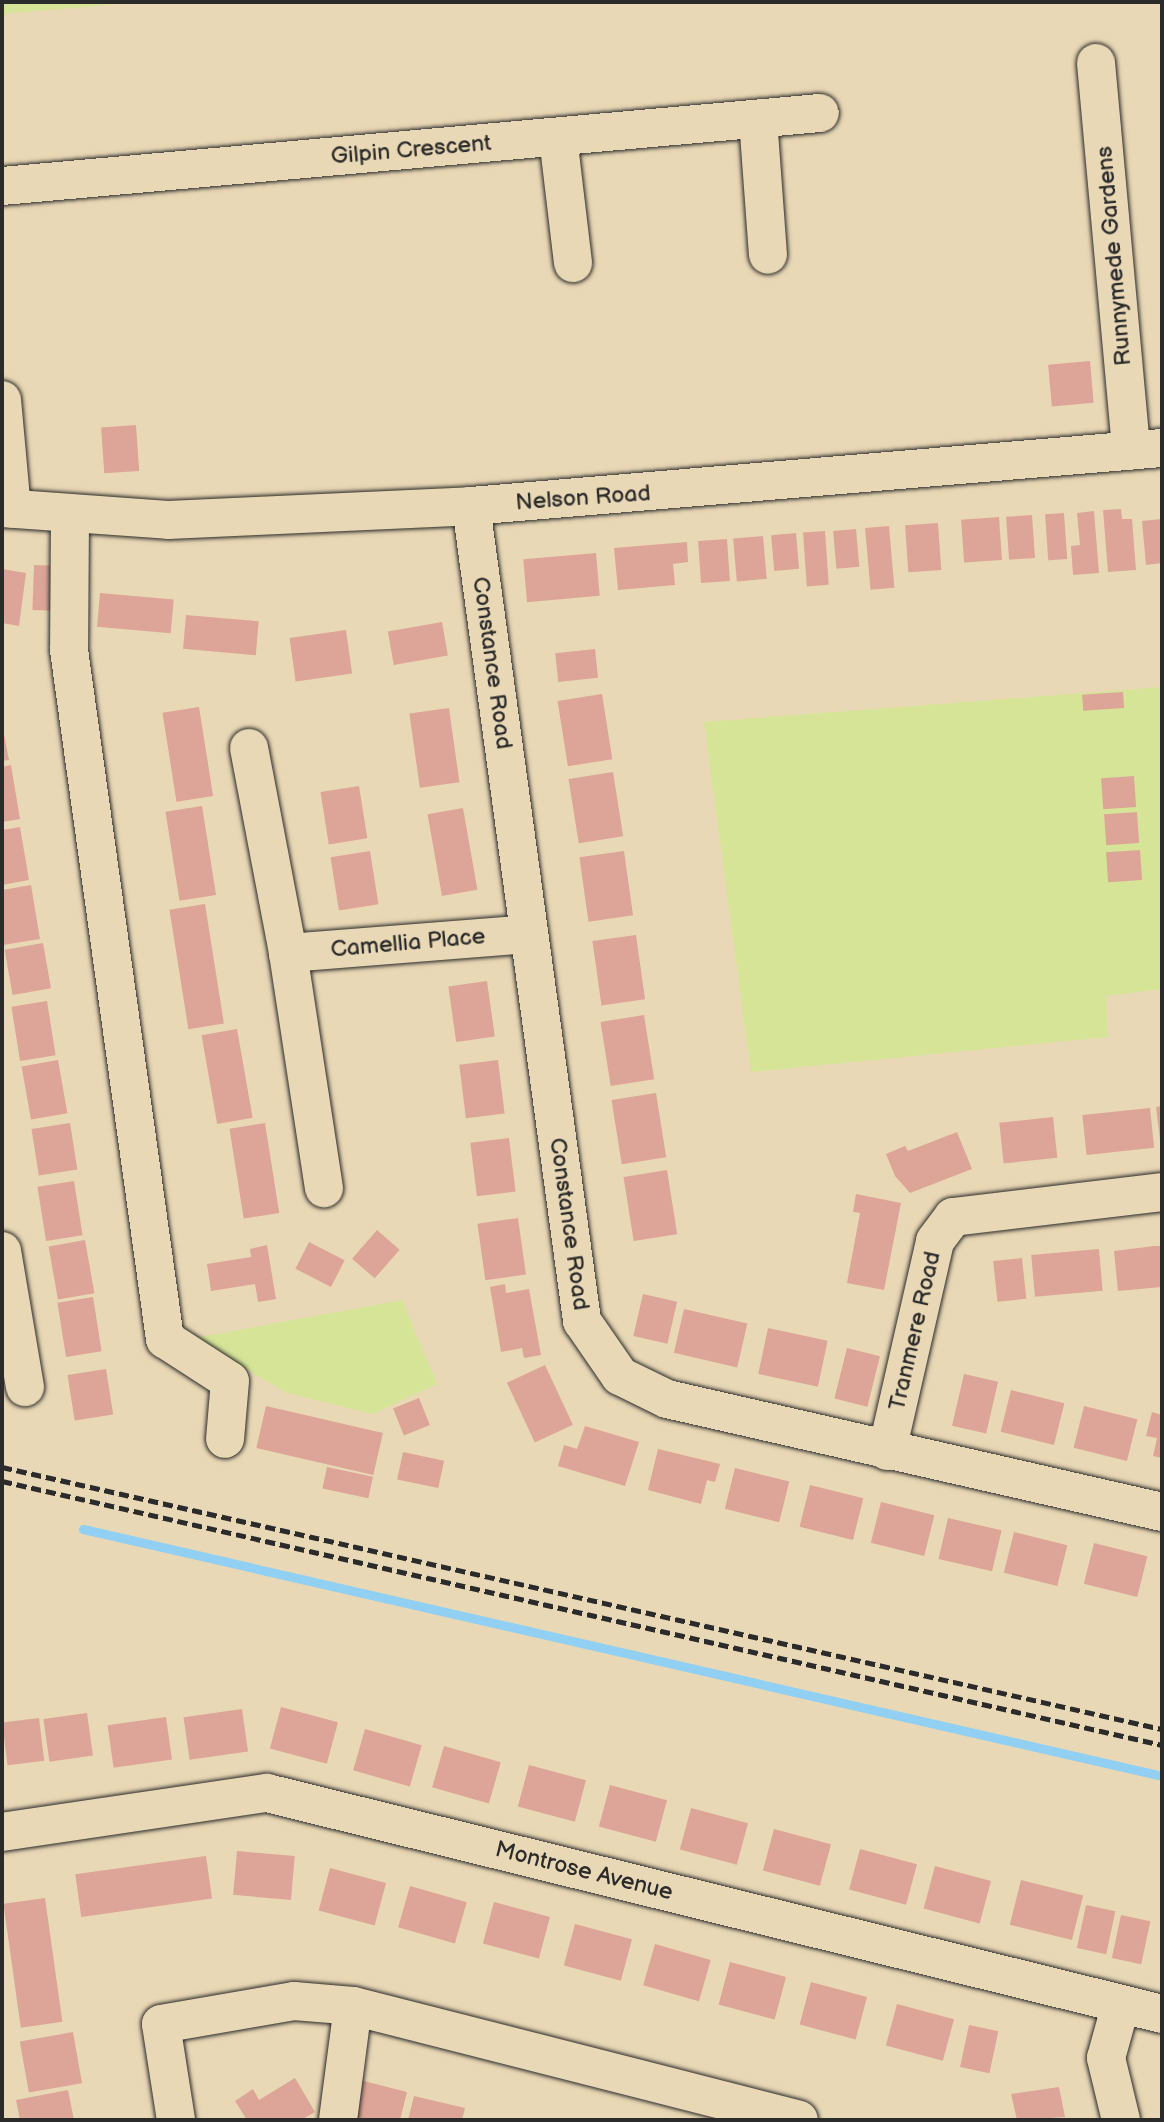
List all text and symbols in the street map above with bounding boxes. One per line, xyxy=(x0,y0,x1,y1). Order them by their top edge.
street label: Gilpin Crescent xyxy=(330,129,492,171)
street label: Runnymede Gardens xyxy=(1091,145,1137,367)
street label: Nelson Road xyxy=(515,480,651,516)
street label: Constance Road xyxy=(466,575,518,751)
street label: Camellia Place xyxy=(329,922,487,964)
street label: Constance Road xyxy=(543,1136,595,1312)
street label: Tranmere Road xyxy=(883,1249,947,1413)
street label: Montrose Avenue xyxy=(492,1836,676,1906)

